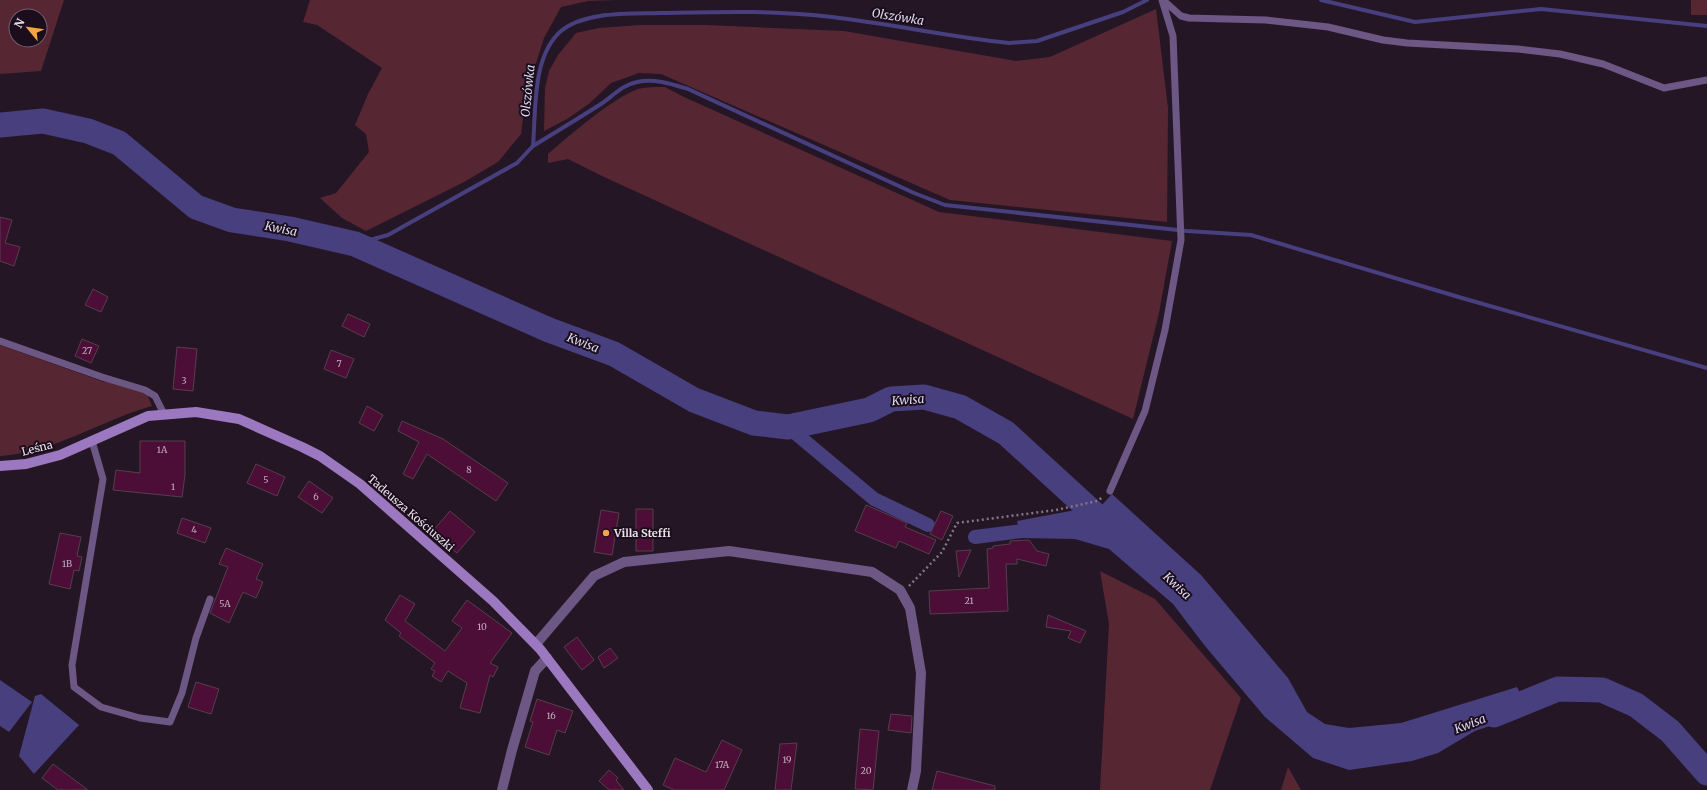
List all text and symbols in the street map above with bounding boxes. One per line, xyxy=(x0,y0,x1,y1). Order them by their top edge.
water label: Olszówka xyxy=(871,5,925,28)
north arrow xyxy=(8,8,48,48)
text: N xyxy=(11,16,28,30)
water label: Olszówka xyxy=(517,64,538,118)
water label: Kwisa xyxy=(263,218,299,239)
water label: Kwisa xyxy=(564,329,601,355)
house number: 27 xyxy=(82,345,92,356)
house number: 7 xyxy=(336,358,342,369)
house number: 3 xyxy=(181,375,187,386)
water label: Kwisa xyxy=(890,391,925,408)
street label: Leśna xyxy=(20,437,54,459)
house number: 1A xyxy=(157,444,168,455)
house number: 8 xyxy=(466,464,472,475)
street label: Tadeusza Kościuszki xyxy=(365,472,457,555)
house number: 5 xyxy=(263,474,269,485)
house number: 1 xyxy=(171,481,175,492)
house number: 6 xyxy=(313,491,319,502)
house number: 4 xyxy=(191,524,197,535)
place label: Villa Steffi xyxy=(613,526,671,540)
marker: Villa Steffi xyxy=(601,528,611,538)
house number: 1B xyxy=(62,558,72,569)
water label: Kwisa xyxy=(1160,568,1195,602)
house number: 21 xyxy=(964,595,974,606)
house number: 5A xyxy=(219,598,231,609)
house number: 10 xyxy=(477,621,487,632)
house number: 16 xyxy=(546,710,556,721)
water label: Kwisa xyxy=(1451,711,1488,737)
house number: 19 xyxy=(782,754,792,765)
house number: 17A xyxy=(715,759,730,770)
house number: 20 xyxy=(861,765,872,776)

